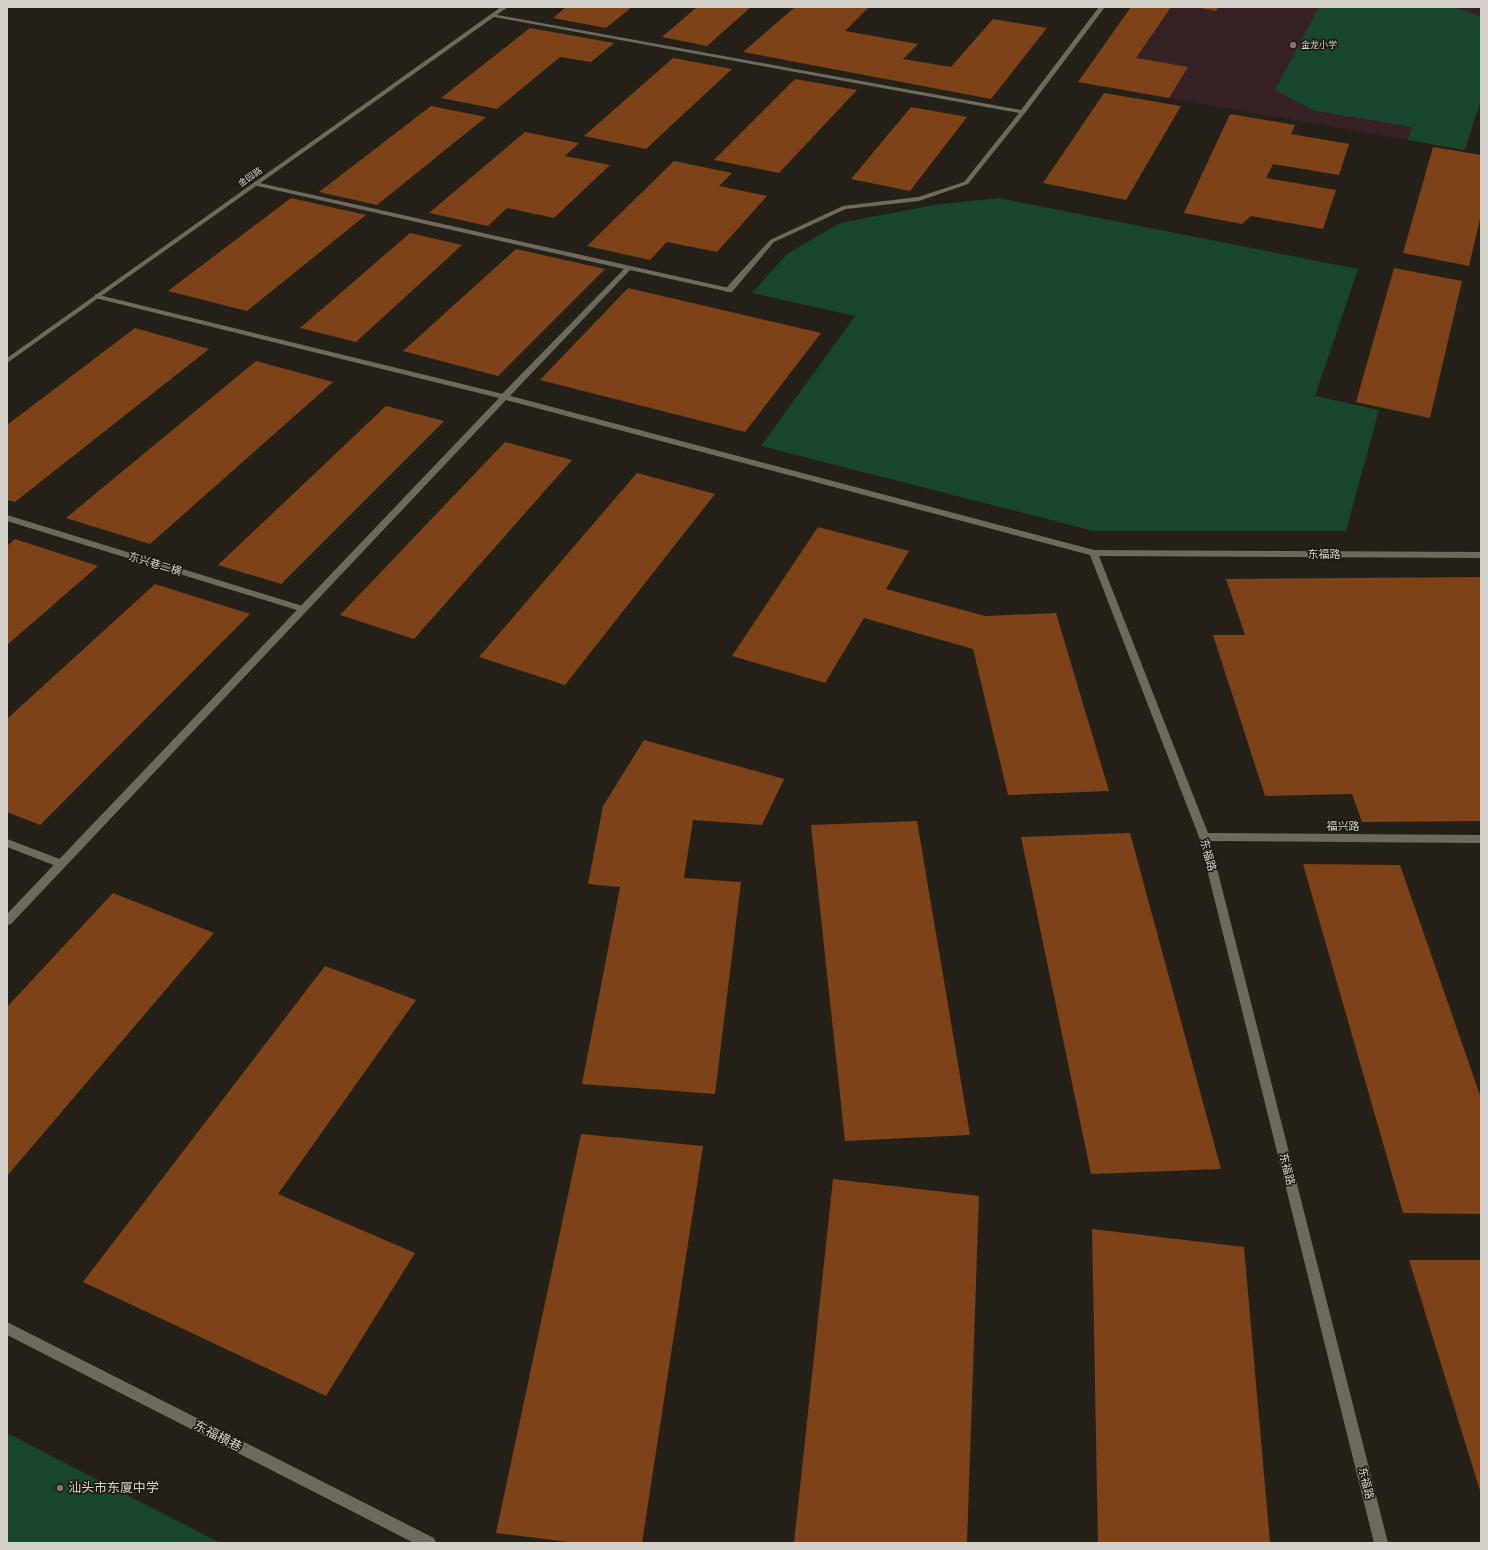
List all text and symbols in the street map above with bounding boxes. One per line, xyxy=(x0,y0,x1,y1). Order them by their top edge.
marker: 金龙小学 xyxy=(1288,40,1298,50)
place label: 金龙小学 xyxy=(1301,40,1337,50)
street label: 金园路 xyxy=(236,165,264,189)
street label: 东福路 xyxy=(1308,547,1340,561)
street label: 东兴巷二横 xyxy=(127,550,183,578)
street label: 福兴路 xyxy=(1327,819,1359,833)
street label: 东福路 xyxy=(1197,837,1219,873)
street label: 东福路 xyxy=(1277,1151,1297,1187)
street label: 东福横巷 xyxy=(191,1417,245,1455)
street label: 东福路 xyxy=(1356,1465,1376,1501)
place label: 汕头市东厦中学 xyxy=(68,1480,159,1496)
marker: 汕头市东厦中学 xyxy=(55,1483,65,1493)

